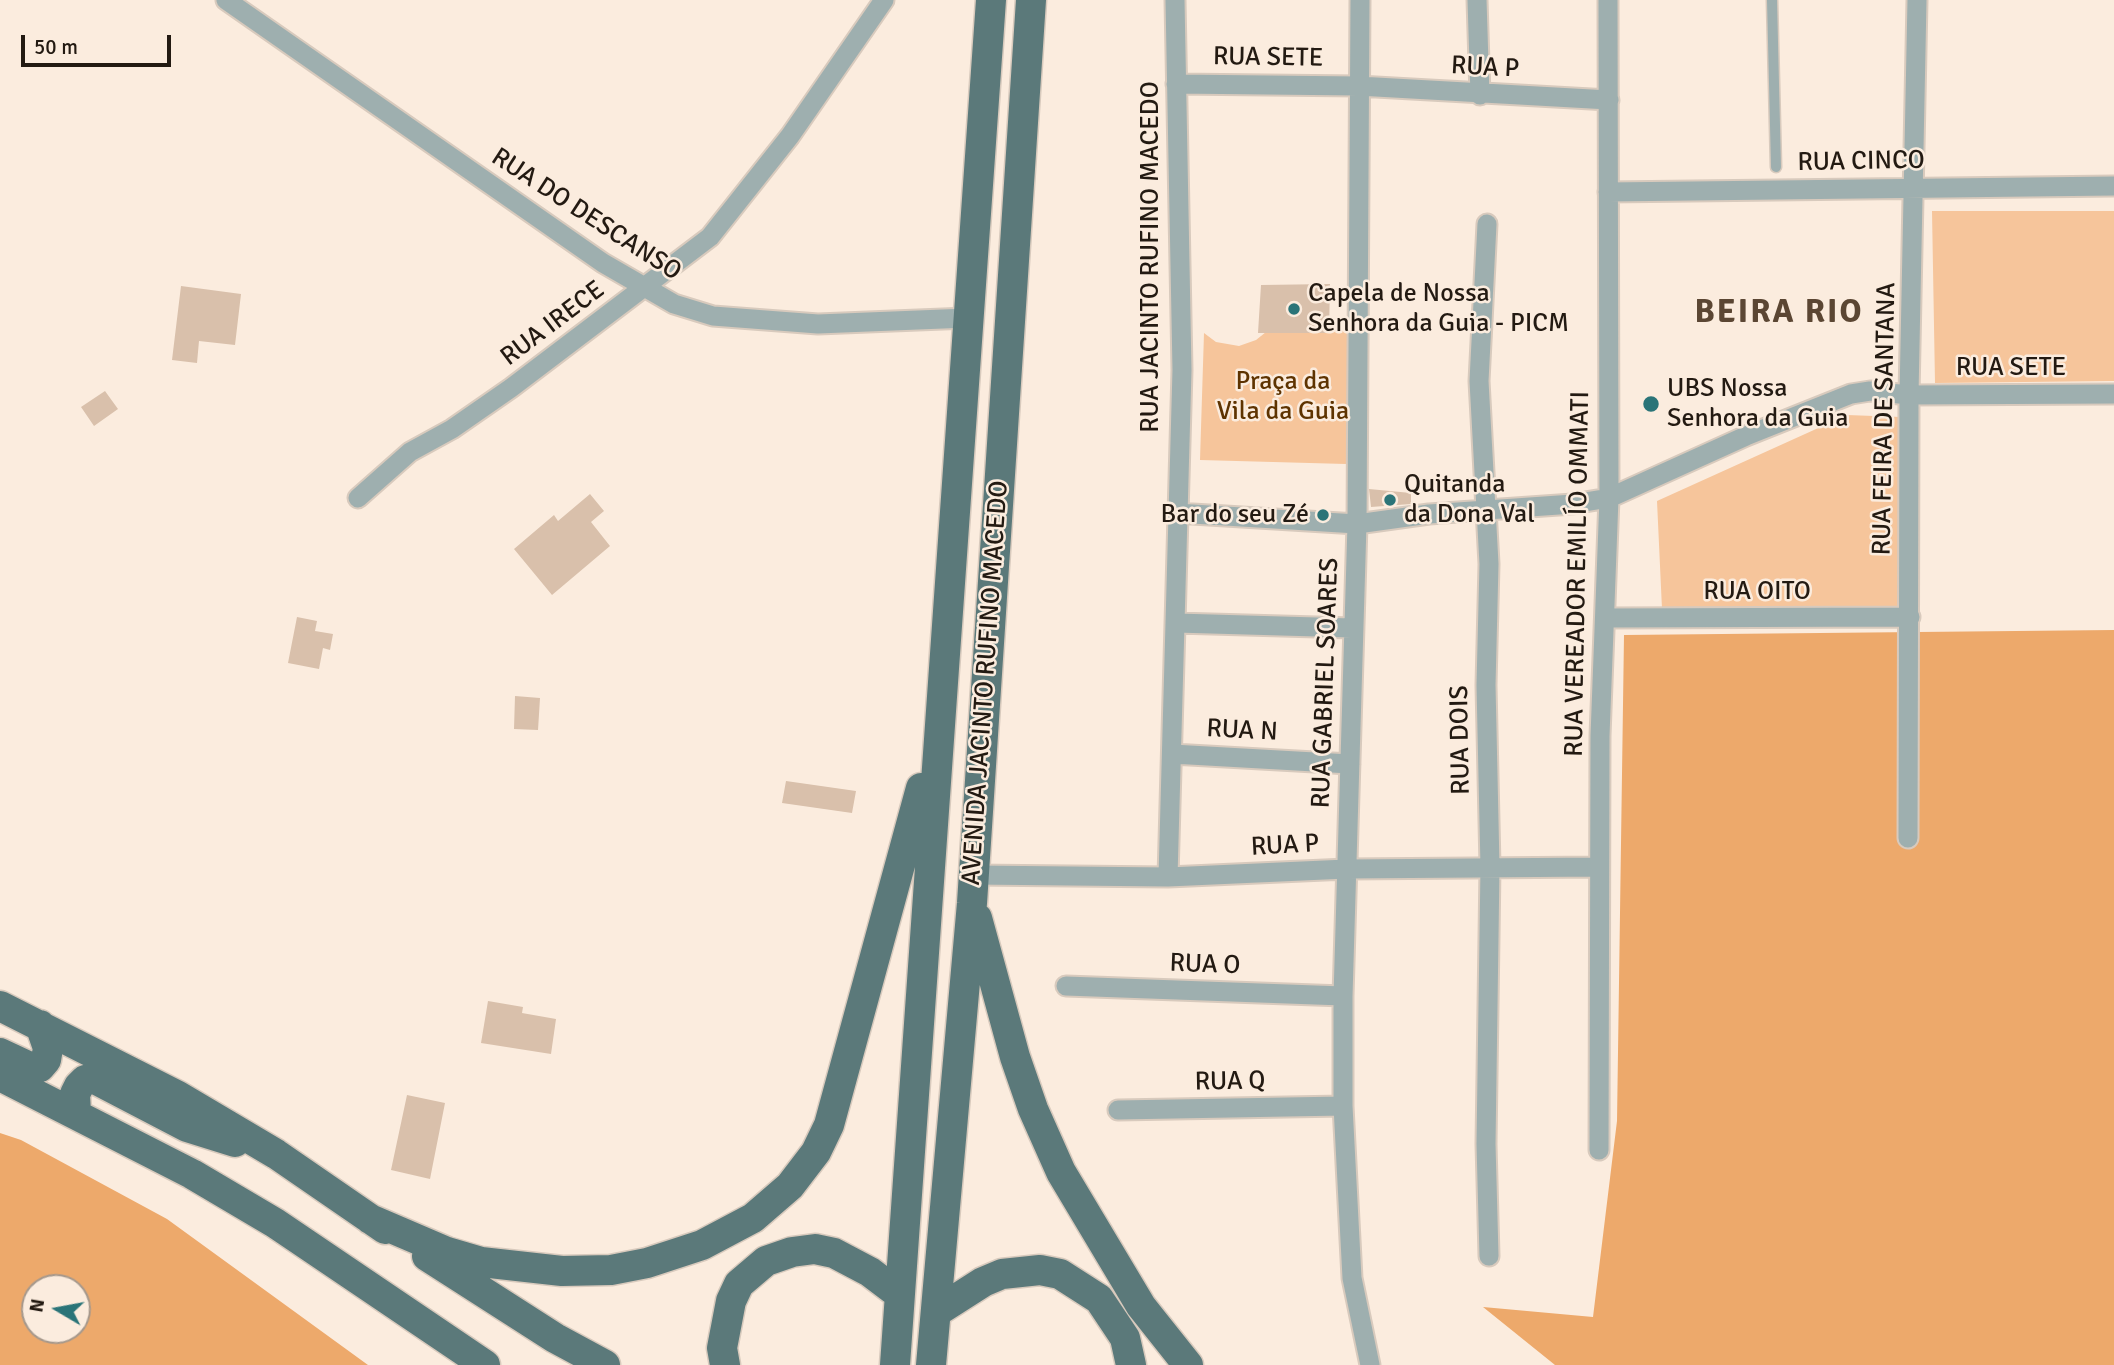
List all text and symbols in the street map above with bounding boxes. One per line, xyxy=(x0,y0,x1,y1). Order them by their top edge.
scale bar xyxy=(24,21,175,65)
text: 50 m xyxy=(34,34,78,60)
street label: RUA SETE xyxy=(1213,41,1323,75)
street label: RUA P xyxy=(1450,51,1520,85)
street label: RUA JACINTO RUFINO MACEDO xyxy=(1135,81,1167,433)
street label: RUA DO DESCANSO xyxy=(485,142,687,288)
street label: RUA CINCO xyxy=(1797,145,1925,179)
street label: RUA IRECE xyxy=(495,275,611,373)
place label: Capela de Nossa Senhora da Guia - PICM xyxy=(1308,278,1569,340)
street label: RUA FEIRA DE SANTANA xyxy=(1867,282,1903,556)
district label: BEIRA RIO xyxy=(1696,293,1862,333)
marker: Capela de Nossa Senhora da Guia - PICM xyxy=(1286,301,1302,317)
street label: RUA SETE xyxy=(1956,352,2066,384)
park label: Praça da Vila da Guia xyxy=(1217,366,1349,428)
place label: UBS Nossa Senhora da Guia xyxy=(1667,373,1848,434)
street label: RUA VEREADOR EMILÍO OMMATI xyxy=(1559,391,1597,757)
marker: UBS Nossa Senhora da Guia xyxy=(1641,394,1661,414)
place label: Quitanda da Dona Val xyxy=(1404,469,1535,530)
street label: AVENIDA JACINTO RUFINO MACEDO xyxy=(956,480,1016,886)
marker: Quitanda da Dona Val xyxy=(1382,492,1398,508)
place label: Bar do seu Zé xyxy=(1161,499,1309,531)
marker: Bar do seu Zé xyxy=(1315,507,1331,523)
street label: RUA GABRIEL SOARES xyxy=(1306,557,1346,809)
street label: RUA OITO xyxy=(1703,576,1811,608)
street label: RUA DOIS xyxy=(1444,685,1478,795)
street label: RUA N xyxy=(1206,714,1278,748)
street label: RUA P xyxy=(1250,829,1320,863)
street label: RUA O xyxy=(1169,948,1241,982)
street label: RUA Q xyxy=(1194,1066,1266,1098)
north arrow xyxy=(21,1274,91,1344)
text: N xyxy=(24,1297,50,1314)

